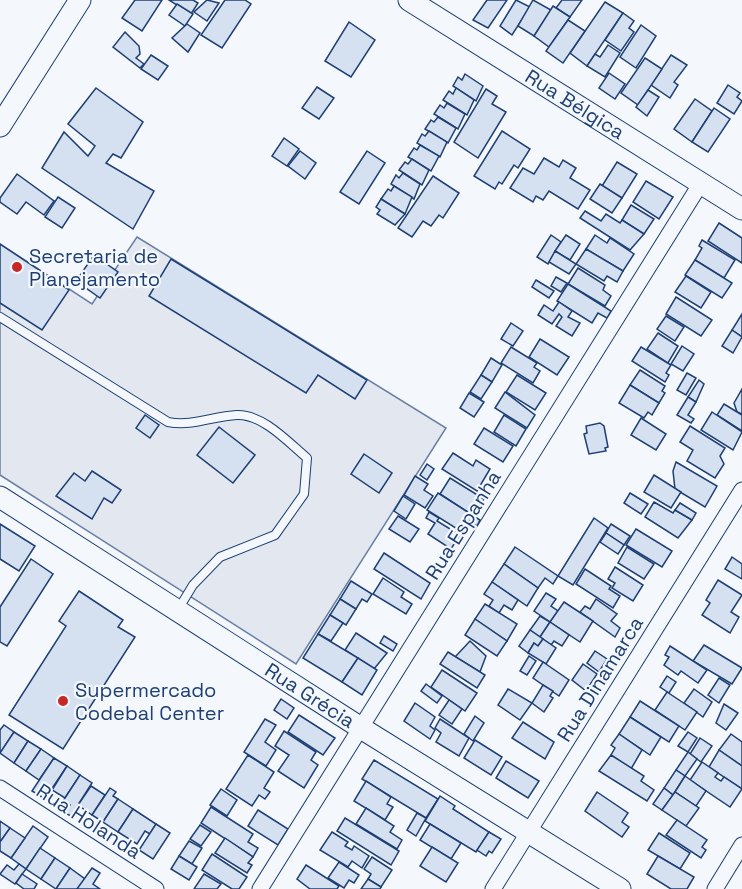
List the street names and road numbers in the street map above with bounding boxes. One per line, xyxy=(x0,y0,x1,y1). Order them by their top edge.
street label: Rua Bélgica xyxy=(520,63,630,145)
street label: Rua Espanha xyxy=(419,466,507,584)
street label: Rua Dinamarca xyxy=(551,612,649,746)
street label: Rua Grécia xyxy=(260,657,360,734)
street label: Rua Holanda xyxy=(32,777,146,865)

